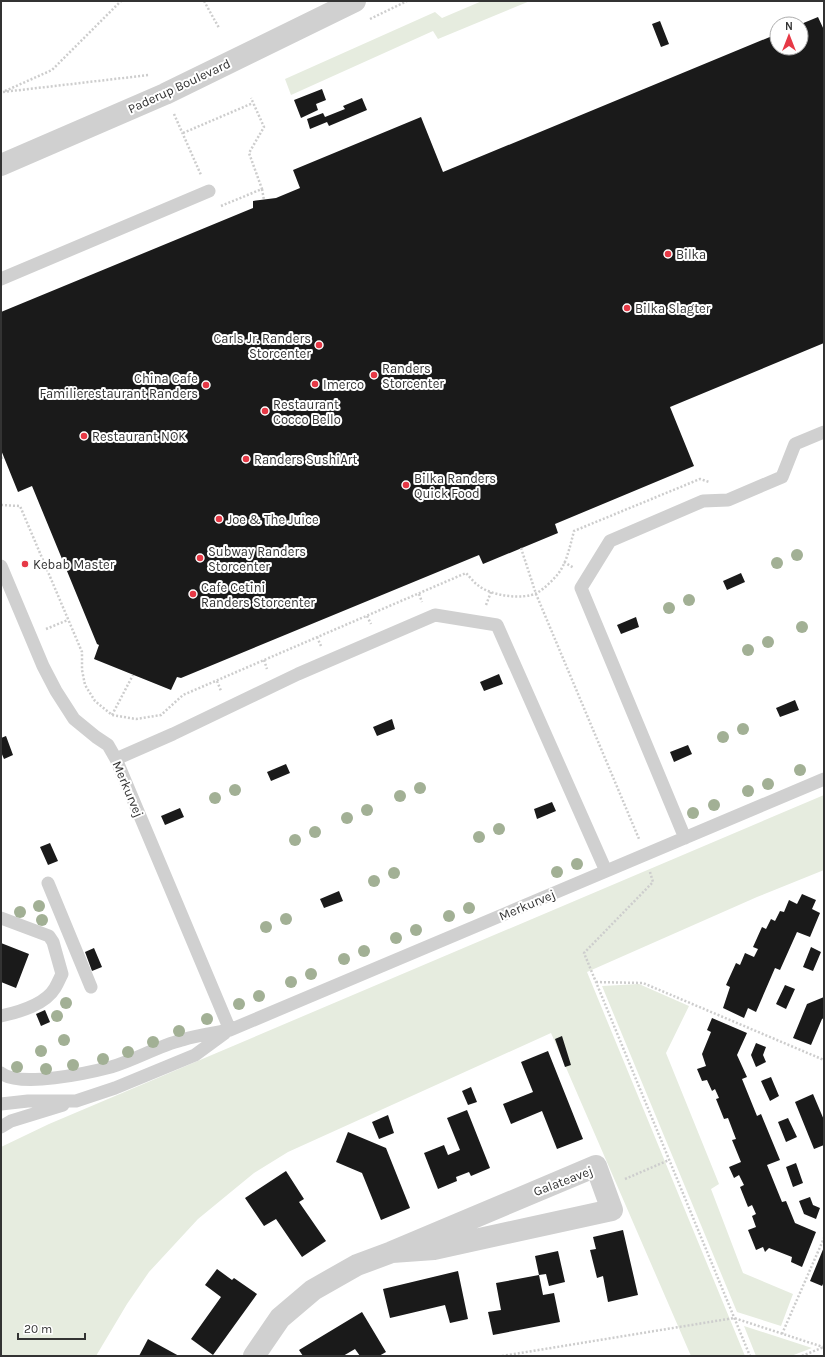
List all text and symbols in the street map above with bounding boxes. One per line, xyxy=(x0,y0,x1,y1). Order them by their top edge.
north arrow xyxy=(769,16,809,56)
text: N xyxy=(785,20,793,33)
street label: Paderup Boulevard xyxy=(125,56,233,116)
place label: Bilka xyxy=(676,247,706,262)
marker: Bilka xyxy=(663,249,673,259)
place label: Bilka Slagter xyxy=(635,301,711,316)
marker: Bilka Slagter xyxy=(622,303,632,313)
place label: Carls Jr. Randers Storcenter xyxy=(213,331,311,361)
marker: Carls Jr. Randers Storcenter xyxy=(314,340,324,350)
place label: Randers Storcenter xyxy=(382,361,444,391)
marker: Randers Storcenter xyxy=(369,370,379,380)
place label: China Cafe Familierestaurant Randers xyxy=(39,371,198,401)
place label: Imerco xyxy=(323,377,364,392)
marker: Imerco xyxy=(310,379,320,389)
marker: China Cafe Familierestaurant Randers xyxy=(201,380,211,390)
place label: Restaurant Cocco Bello xyxy=(273,397,341,427)
marker: Restaurant Cocco Bello xyxy=(260,406,270,416)
place label: Restaurant NOK xyxy=(92,429,186,444)
marker: Restaurant NOK xyxy=(79,431,89,441)
place label: Randers SushiArt xyxy=(254,452,357,467)
marker: Randers SushiArt xyxy=(241,454,251,464)
place label: Bilka Randers Quick Food xyxy=(414,471,496,501)
marker: Bilka Randers Quick Food xyxy=(401,480,411,490)
place label: Joe & The Juice xyxy=(227,512,319,527)
marker: Joe & The Juice xyxy=(214,514,224,524)
place label: Subway Randers Storcenter xyxy=(208,544,306,574)
marker: Subway Randers Storcenter xyxy=(195,553,205,563)
place label: Kebab Master xyxy=(33,557,115,572)
marker: Kebab Master xyxy=(20,559,30,569)
place label: Cafe Cetini Randers Storcenter xyxy=(201,580,315,610)
marker: Cafe Cetini Randers Storcenter xyxy=(188,589,198,599)
street label: Merkurvej xyxy=(109,759,147,819)
street label: Merkurvej xyxy=(497,886,557,924)
street label: Galateavej xyxy=(531,1163,595,1199)
scale bar xyxy=(18,1315,85,1341)
text: 20 m xyxy=(24,1322,52,1336)

